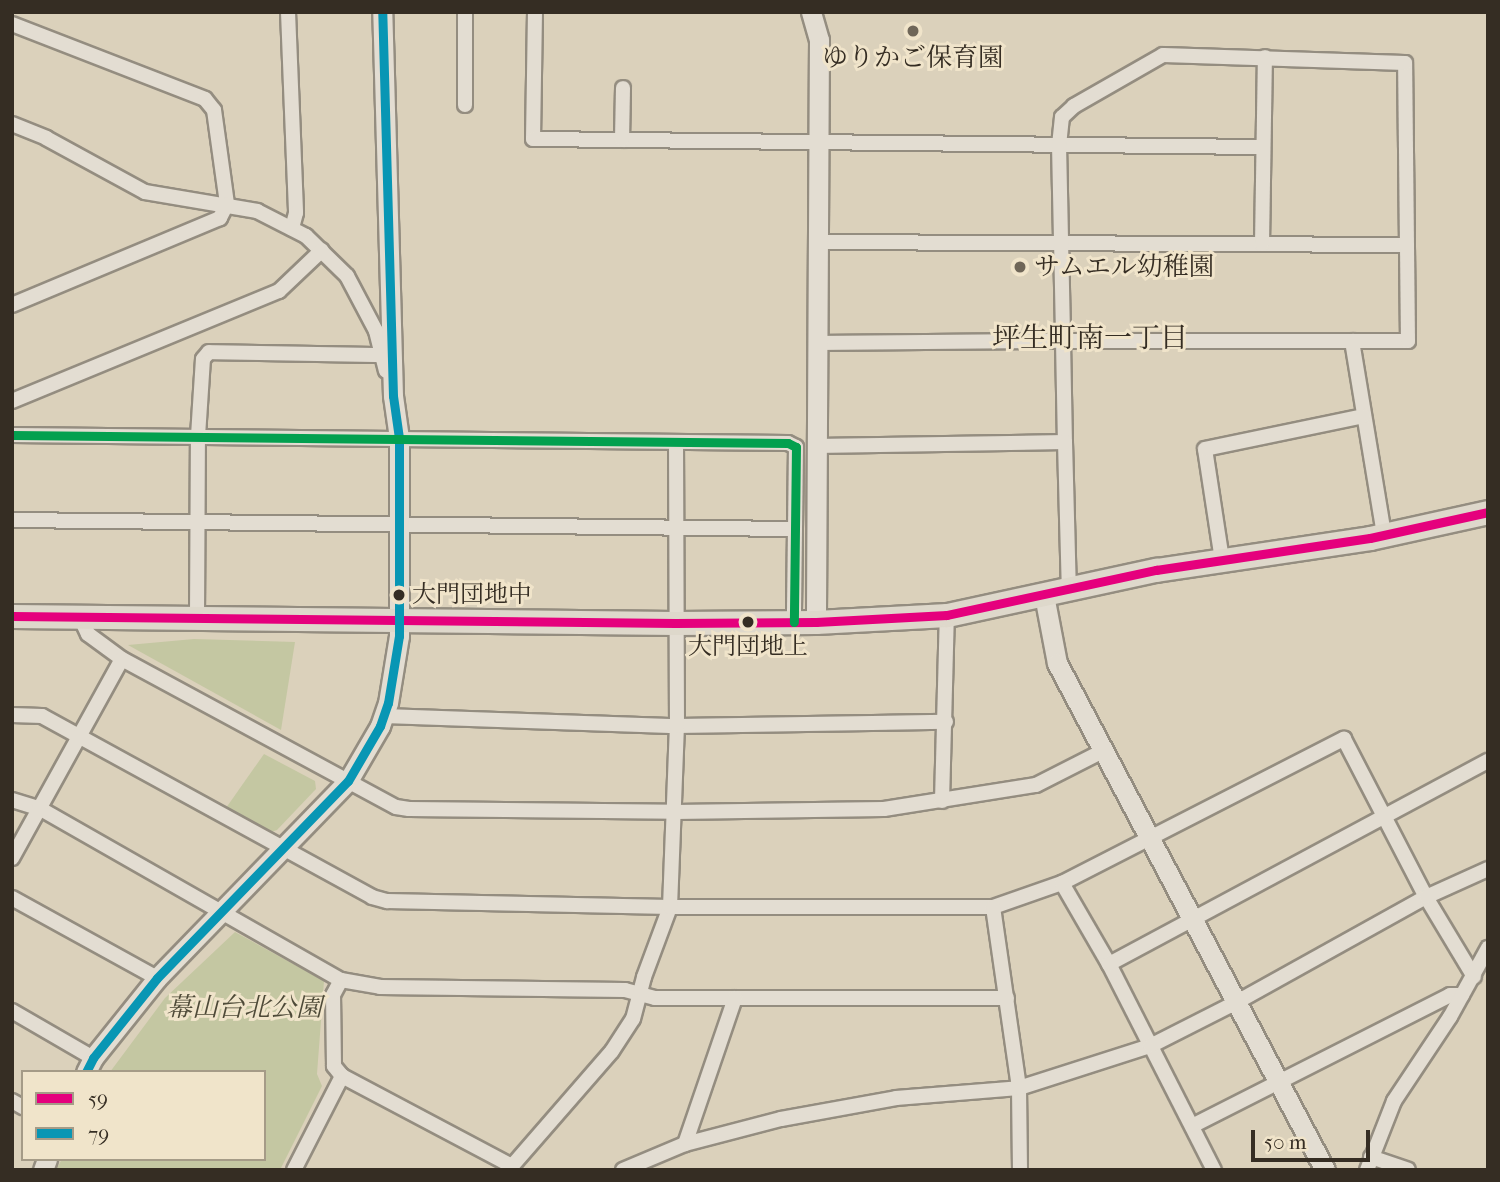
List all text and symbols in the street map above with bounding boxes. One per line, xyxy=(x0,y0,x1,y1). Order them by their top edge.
marker: ゆりかご保育園 xyxy=(905,23,921,39)
place label: ゆりかご保育園 xyxy=(822,42,1004,74)
place label: サムエル幼稚園 xyxy=(1034,251,1216,283)
marker: サムエル幼稚園 xyxy=(1012,259,1028,275)
district label: 坪生町南一丁目 xyxy=(992,321,1188,355)
place label: 大門団地中 xyxy=(412,581,532,609)
marker: 大門団地中 xyxy=(392,588,406,602)
marker: 大門団地上 xyxy=(741,615,755,629)
place label: 大門団地上 xyxy=(688,633,808,661)
park label: 幕山台北公園 xyxy=(166,992,322,1024)
legend xyxy=(21,1070,266,1161)
text: 59 xyxy=(88,1087,108,1111)
scale bar xyxy=(1255,1116,1374,1160)
text: 79 xyxy=(88,1122,109,1146)
text: 50 m xyxy=(1264,1130,1307,1154)

